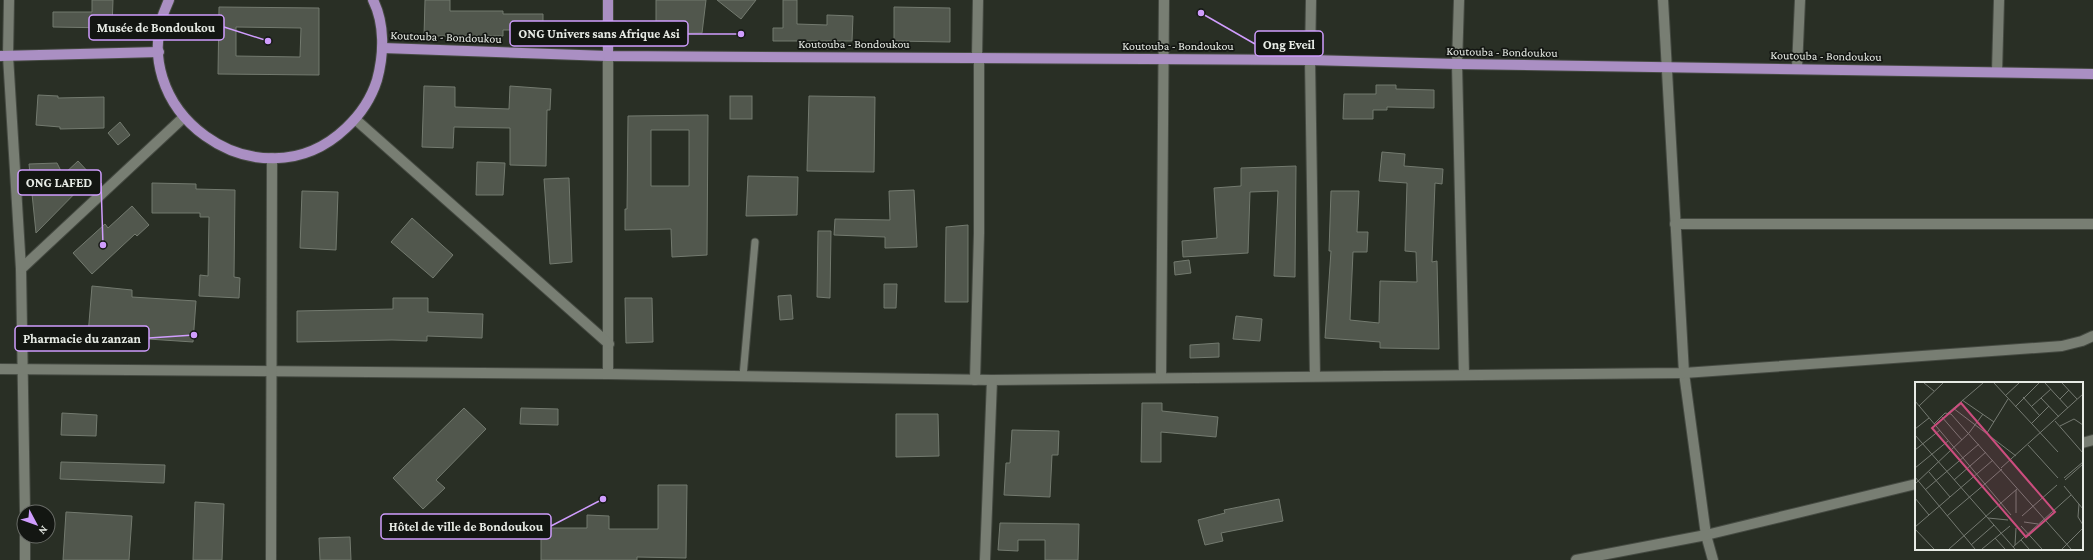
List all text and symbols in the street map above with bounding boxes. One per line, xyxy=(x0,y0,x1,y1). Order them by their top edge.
callout: Musée de Bondoukou xyxy=(89,15,224,40)
text: Musée de Bondoukou xyxy=(97,20,216,35)
callout: ONG Univers sans Afrique Asi xyxy=(510,21,688,46)
text: ONG Univers sans Afrique Asi xyxy=(518,26,680,41)
street label: Koutouba - Bondoukou xyxy=(390,28,503,46)
callout: Ong Eveil xyxy=(1255,31,1323,56)
street label: Koutouba - Bondoukou xyxy=(798,37,910,51)
text: Ong Eveil xyxy=(1263,37,1315,52)
street label: Koutouba - Bondoukou xyxy=(1122,39,1234,53)
street label: Koutouba - Bondoukou xyxy=(1446,44,1558,60)
street label: Koutouba - Bondoukou xyxy=(1770,48,1882,64)
callout: ONG LAFED xyxy=(18,170,101,195)
text: ONG LAFED xyxy=(26,175,92,190)
callout: Pharmacie du zanzan xyxy=(15,326,149,351)
text: Pharmacie du zanzan xyxy=(23,331,142,346)
inset map xyxy=(1915,382,2083,550)
north arrow xyxy=(16,504,56,544)
callout: Hôtel de ville de Bondoukou xyxy=(381,514,551,539)
text: Hôtel de ville de Bondoukou xyxy=(389,519,544,534)
text: N xyxy=(36,524,51,538)

